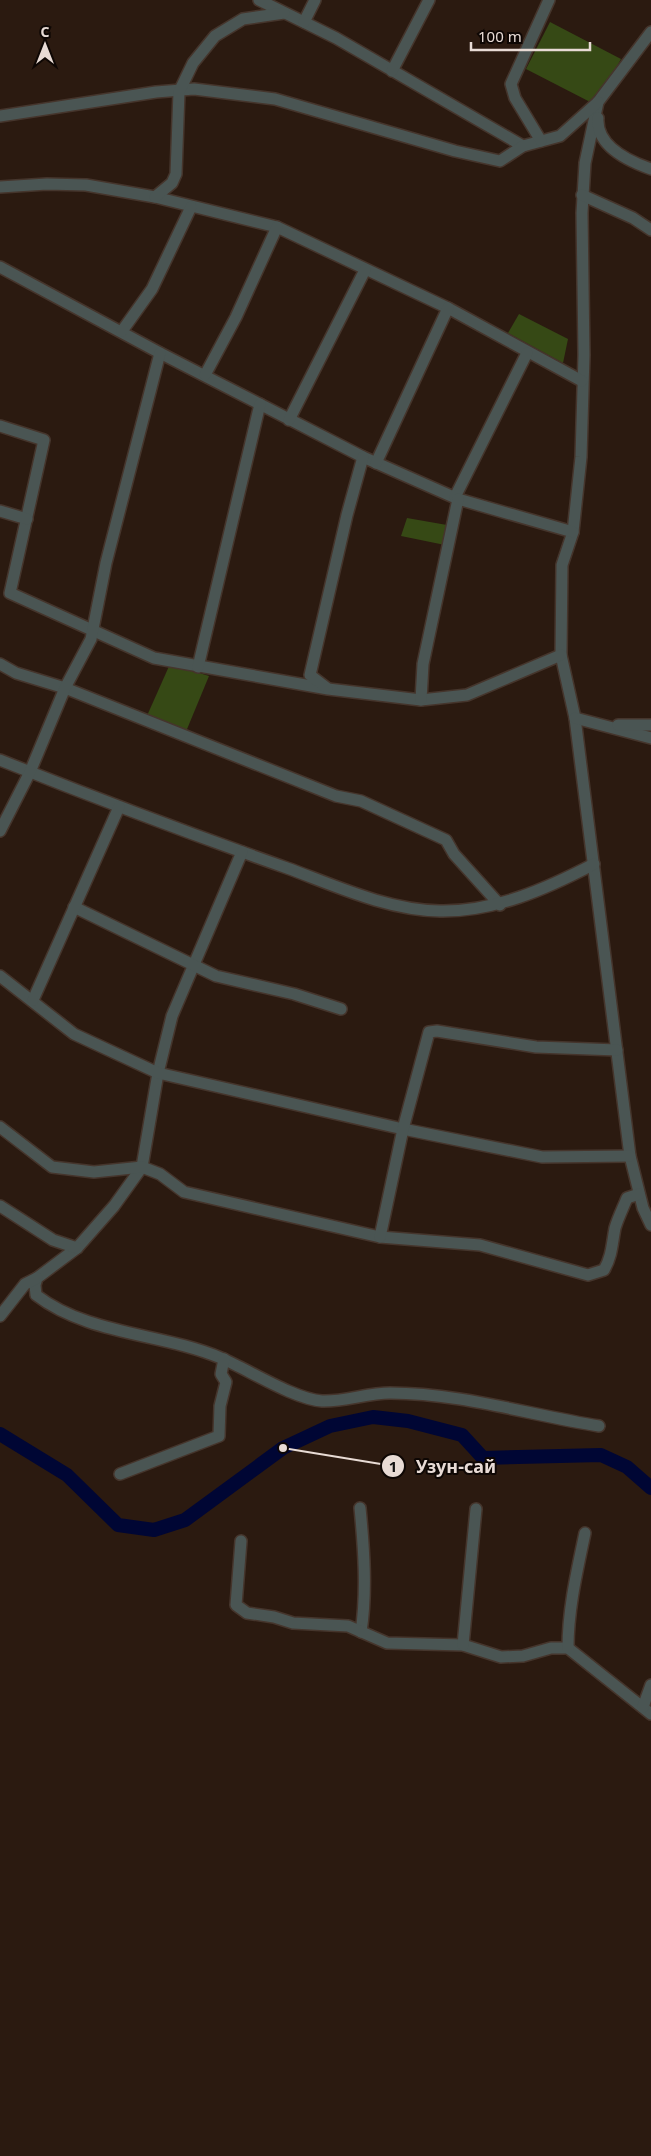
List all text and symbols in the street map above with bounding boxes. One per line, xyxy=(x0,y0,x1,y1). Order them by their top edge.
north arrow xyxy=(20,20,70,70)
scale bar xyxy=(471,20,590,52)
text: С xyxy=(40,22,50,41)
text: 100 m xyxy=(478,26,522,46)
callout: Узун-сай xyxy=(381,1450,506,1483)
text: Узун-сай xyxy=(416,1454,496,1478)
text: 1 xyxy=(389,1456,397,1476)

